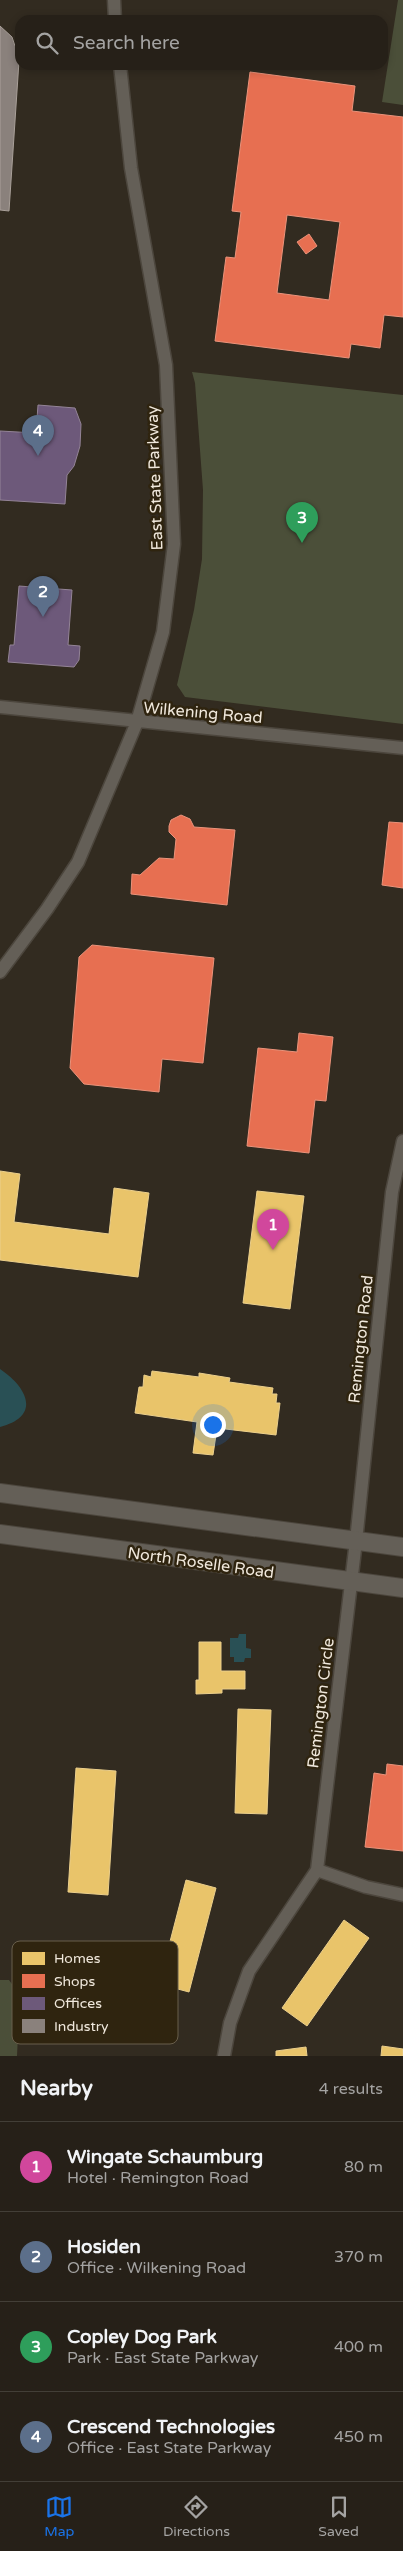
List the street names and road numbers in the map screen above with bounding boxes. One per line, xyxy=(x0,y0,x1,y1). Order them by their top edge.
street label: East State Parkway xyxy=(142,405,168,551)
street label: Wilkening Road xyxy=(142,698,263,728)
street label: Remington Road xyxy=(344,1274,378,1404)
street label: North Roselle Road xyxy=(126,1543,275,1583)
street label: Remington Circle xyxy=(303,1637,339,1769)

